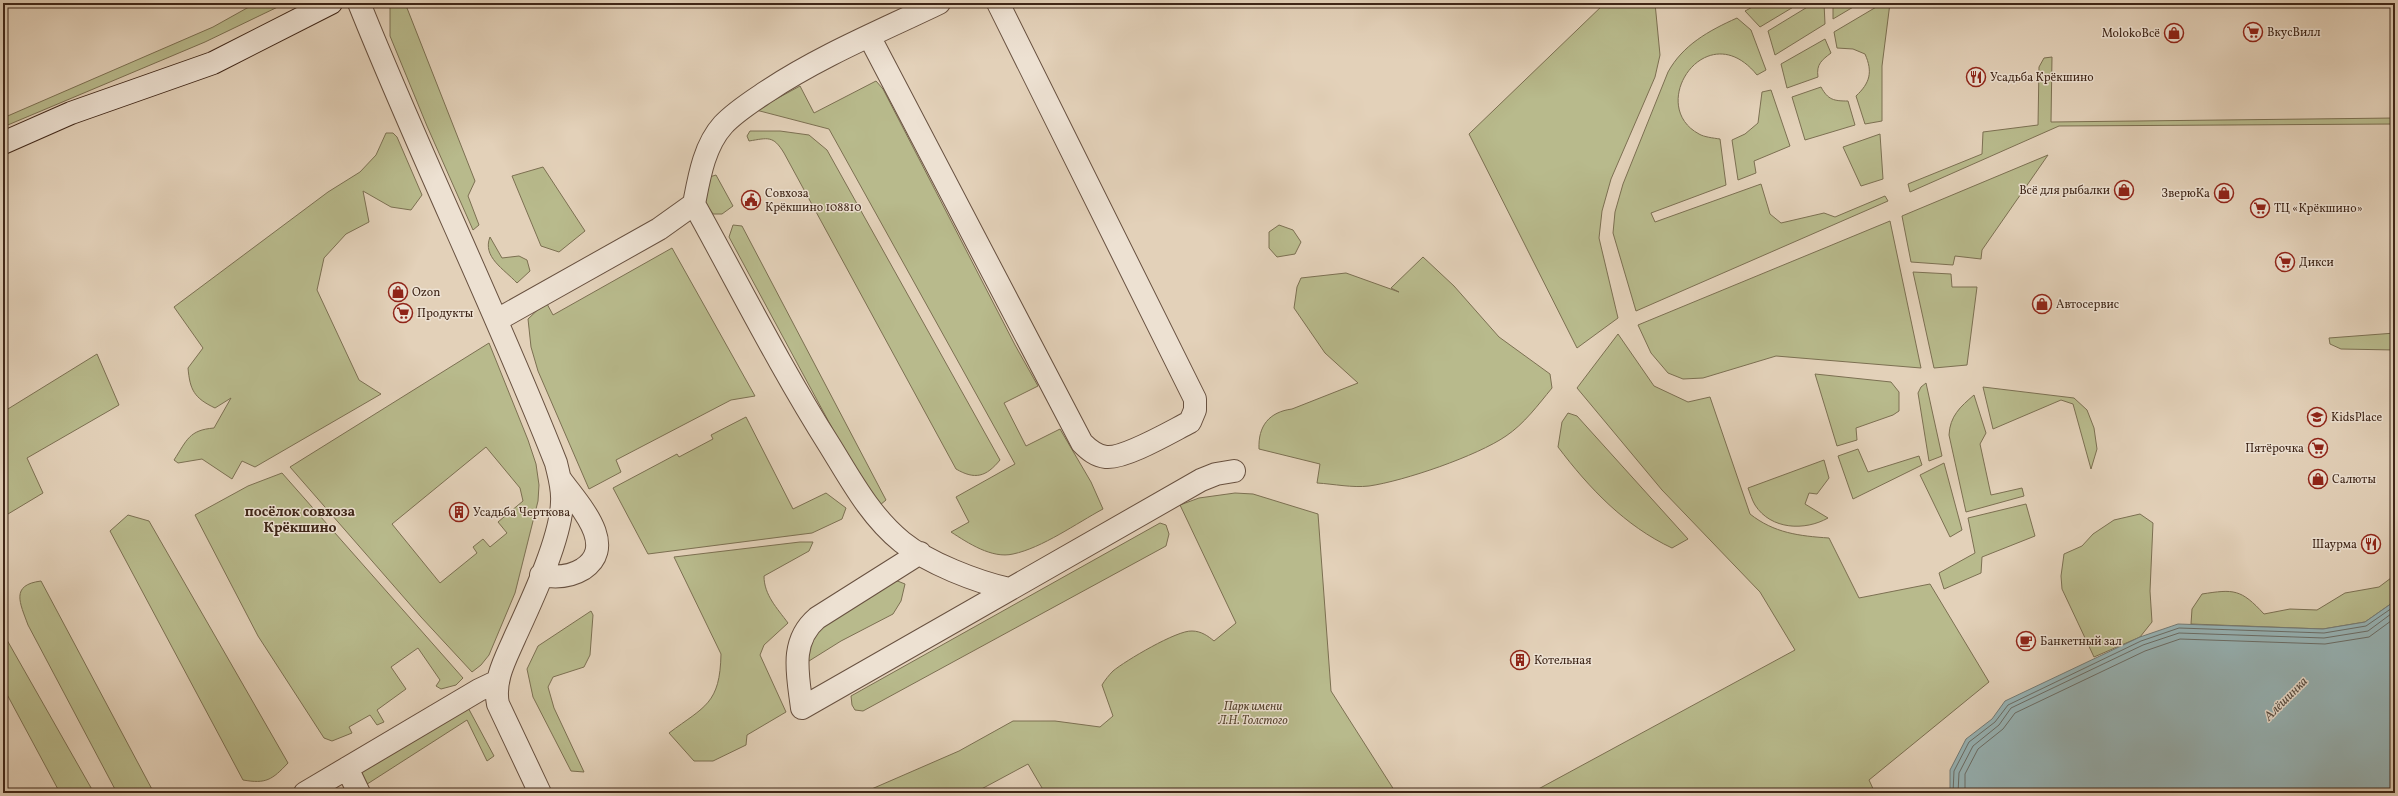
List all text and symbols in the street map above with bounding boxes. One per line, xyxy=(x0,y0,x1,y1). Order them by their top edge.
supermarket icon: ВкусВилл xyxy=(2242,21,2264,43)
shop icon: MolokoВсё xyxy=(2163,22,2185,44)
place label: ВкусВилл xyxy=(2267,25,2321,41)
place label: MolokoВсё xyxy=(2102,26,2160,42)
restaurant icon: Усадьба Крёкшино xyxy=(1965,66,1987,88)
place label: Усадьба Крёкшино xyxy=(1990,70,2094,86)
shop icon: Всё для рыбалки xyxy=(2113,179,2135,201)
shop icon: ЗверюКа xyxy=(2213,182,2235,204)
place label: Всё для рыбалки xyxy=(2019,183,2110,199)
place label: Совхоза Крёкшино 108810 xyxy=(765,186,861,216)
place label: ЗверюКа xyxy=(2161,186,2210,202)
public building icon: Совхоза Крёкшино 108810 xyxy=(740,189,762,211)
supermarket icon: ТЦ «Крёкшино» xyxy=(2249,197,2271,219)
place label: ТЦ «Крёкшино» xyxy=(2274,201,2363,217)
supermarket icon: Дикси xyxy=(2274,251,2296,273)
place label: Дикси xyxy=(2299,255,2334,271)
shop icon: Ozon xyxy=(387,281,409,303)
place label: Ozon xyxy=(412,285,440,301)
shop icon: Автосервис xyxy=(2031,293,2053,315)
place label: Автосервис xyxy=(2056,297,2119,313)
supermarket icon: Продукты xyxy=(392,302,414,324)
place label: Продукты xyxy=(417,306,474,322)
school or university icon: KidsPlace xyxy=(2306,406,2328,428)
place label: KidsPlace xyxy=(2331,410,2383,426)
supermarket icon: Пятёрочка xyxy=(2307,437,2329,459)
place label: Пятёрочка xyxy=(2245,441,2304,457)
shop icon: Салюты xyxy=(2307,468,2329,490)
place label: Салюты xyxy=(2332,472,2376,488)
building icon: Усадьба Черткова xyxy=(448,501,470,523)
district label: посёлок совхоза Крёкшино xyxy=(245,503,356,538)
place label: Усадьба Черткова xyxy=(473,505,570,521)
restaurant icon: Шаурма xyxy=(2360,533,2382,555)
place label: Шаурма xyxy=(2312,537,2357,553)
cafe icon: Банкетный зал xyxy=(2015,630,2037,652)
place label: Банкетный зал xyxy=(2040,634,2122,650)
building icon: Котельная xyxy=(1509,649,1531,671)
place label: Котельная xyxy=(1534,653,1592,669)
water label: Алёшинка xyxy=(2260,673,2312,726)
park label: Парк имени Л.Н. Толстого xyxy=(1217,699,1288,729)

